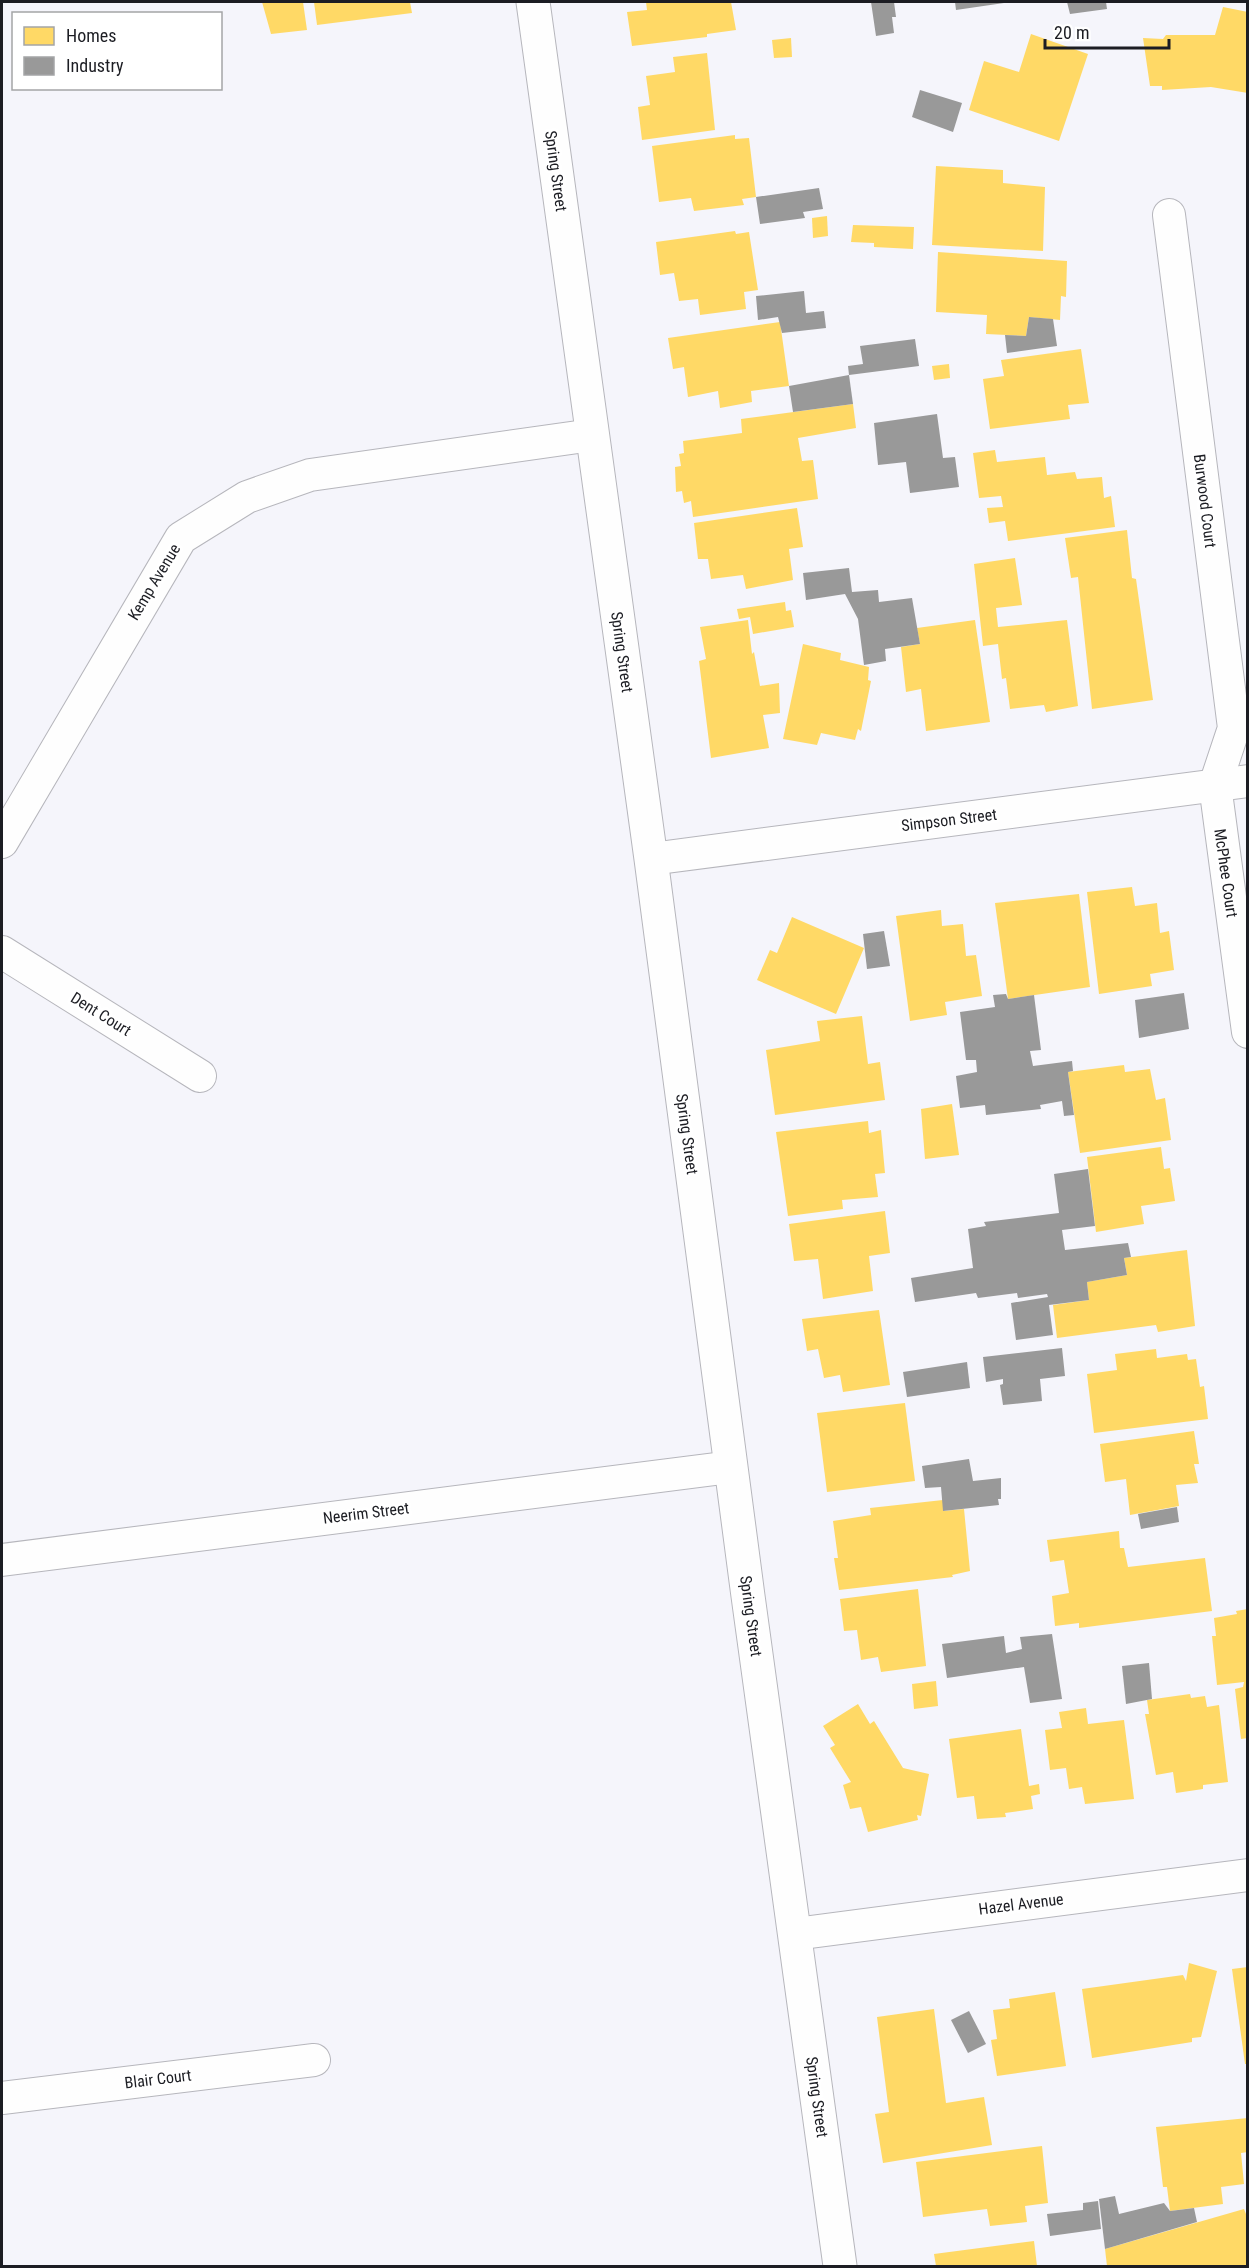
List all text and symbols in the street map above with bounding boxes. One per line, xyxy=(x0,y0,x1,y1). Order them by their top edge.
legend xyxy=(12,12,222,90)
scale bar xyxy=(1045,12,1170,50)
text: 20 m xyxy=(1054,22,1089,43)
text: Homes xyxy=(66,25,116,46)
text: Industry xyxy=(66,55,124,76)
street label: Spring Street xyxy=(541,129,571,213)
street label: Burwood Court xyxy=(1190,453,1220,549)
street label: Kemp Avenue xyxy=(124,540,184,624)
street label: Spring Street xyxy=(607,610,637,694)
street label: Simpson Street xyxy=(900,805,998,835)
street label: McPhee Court xyxy=(1210,827,1242,919)
street label: Dent Court xyxy=(67,988,135,1040)
street label: Spring Street xyxy=(672,1092,702,1176)
street label: Neerim Street xyxy=(322,1498,410,1528)
street label: Spring Street xyxy=(736,1574,766,1658)
street label: Hazel Avenue xyxy=(977,1889,1065,1919)
street label: Spring Street xyxy=(802,2055,832,2139)
street label: Blair Court xyxy=(124,2065,193,2093)

